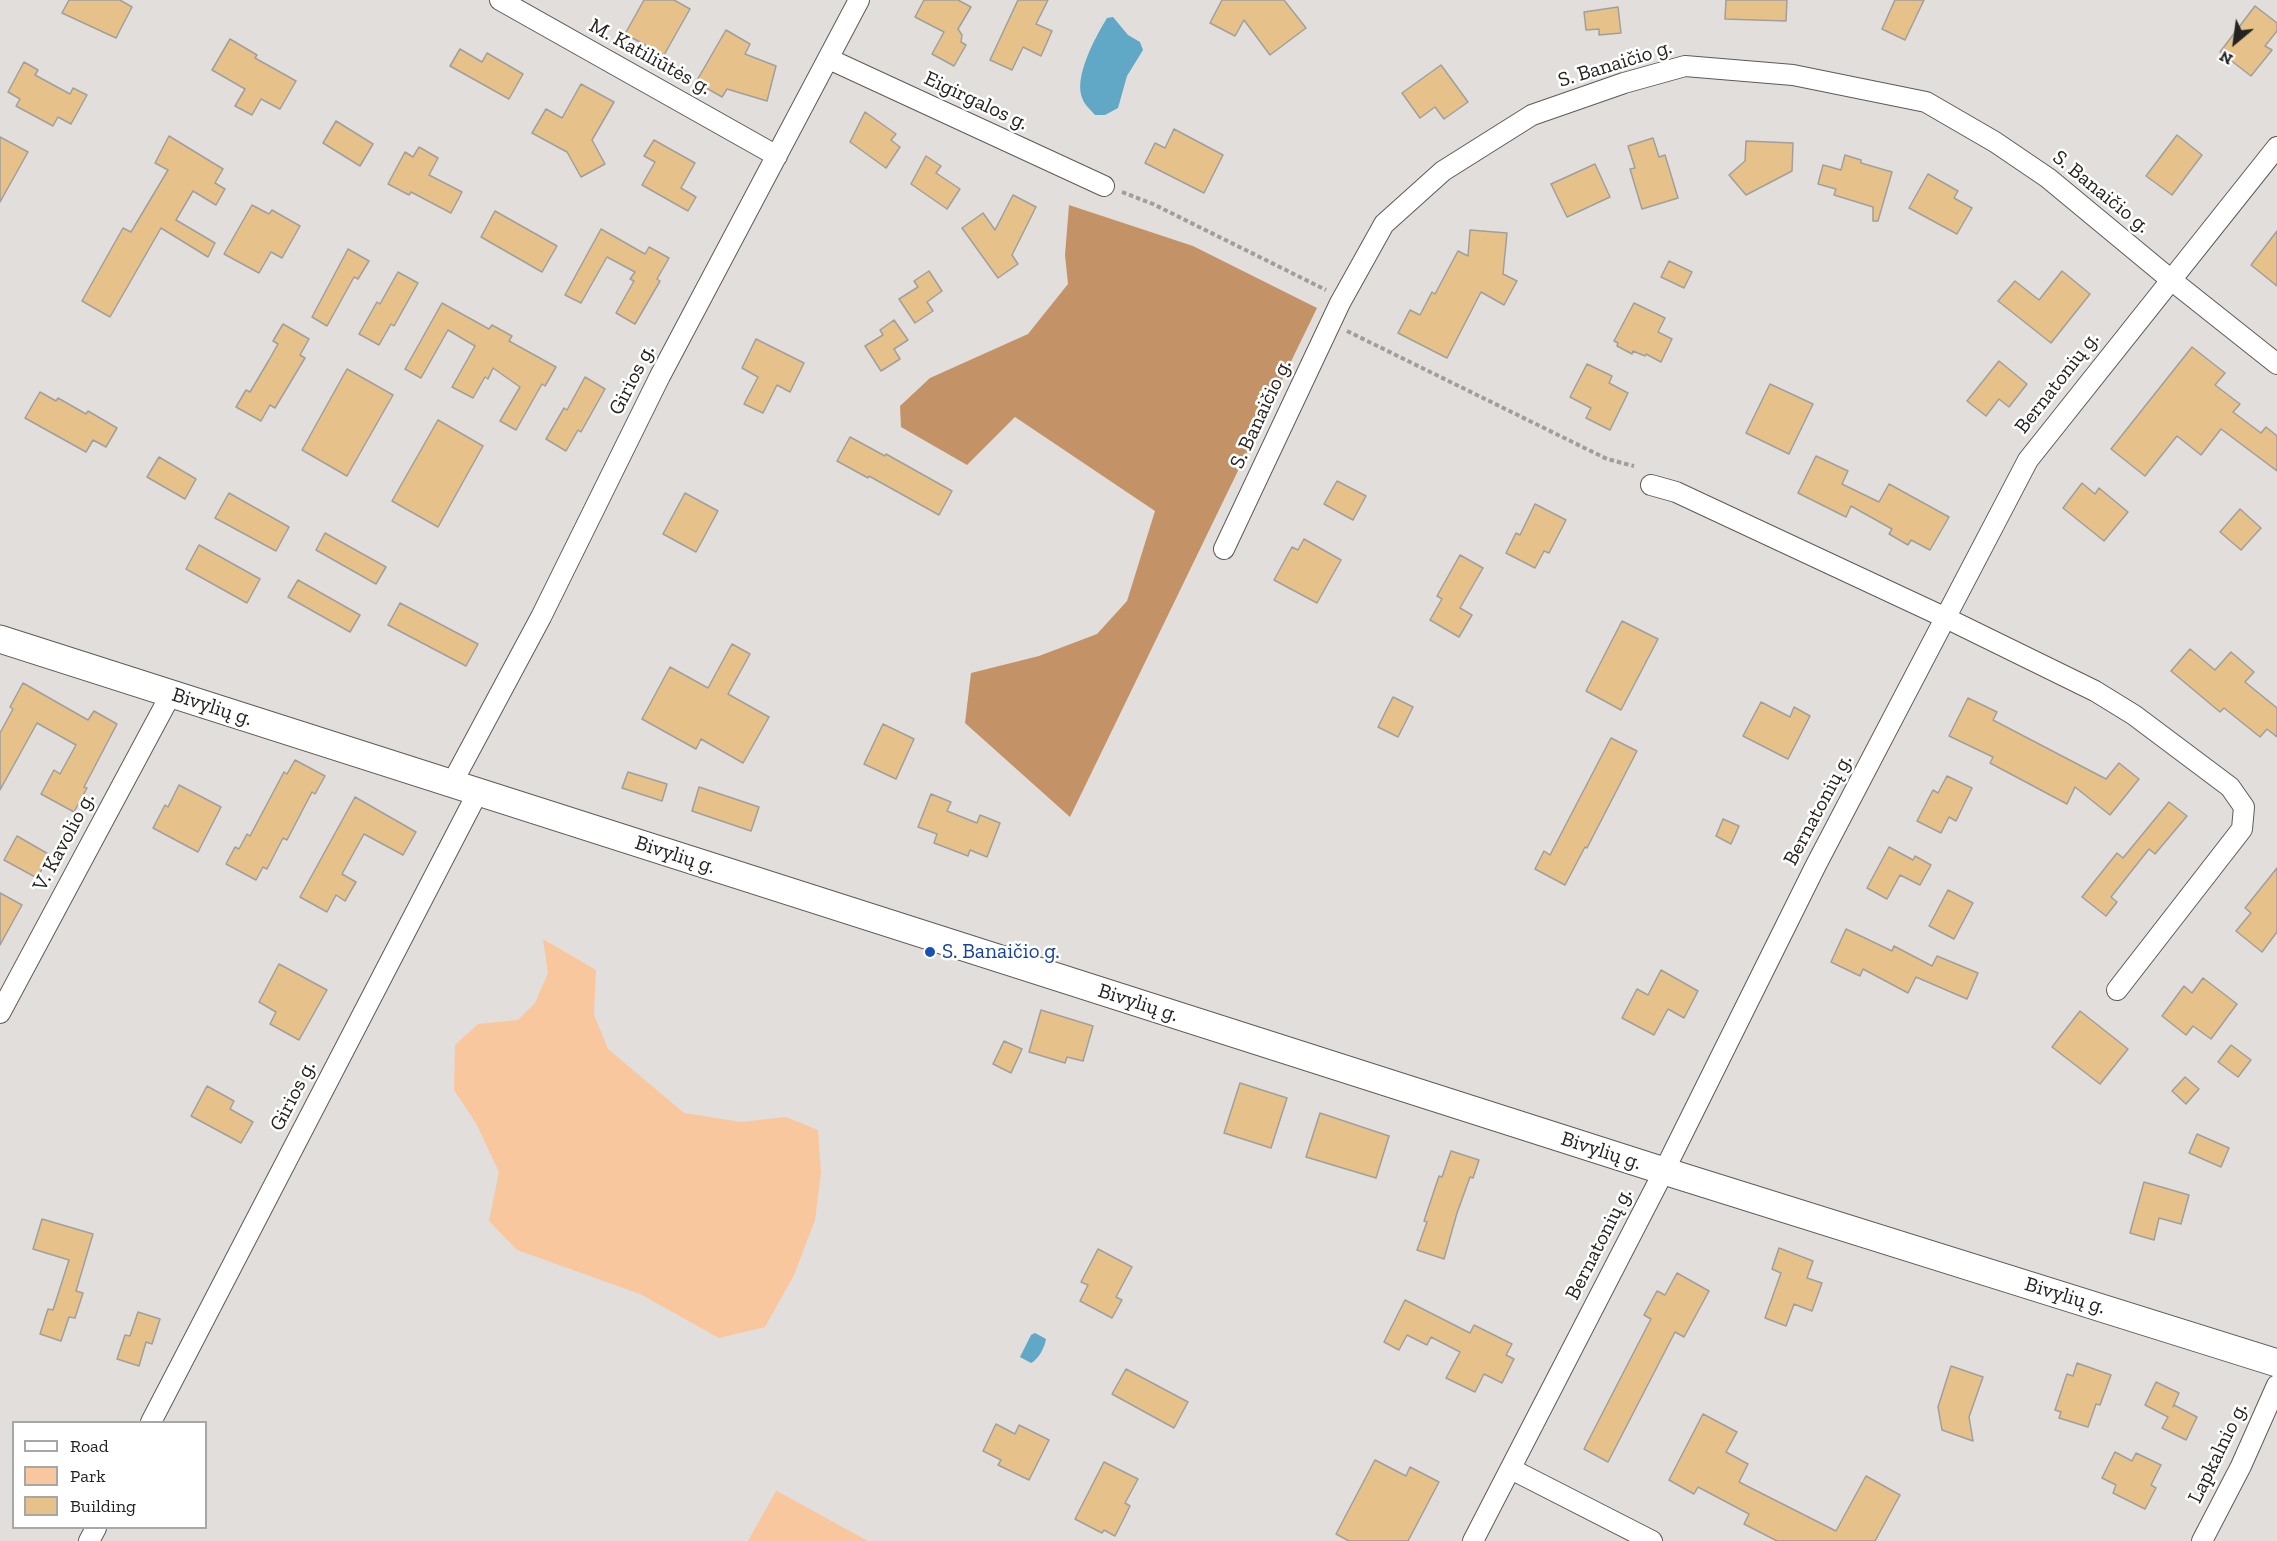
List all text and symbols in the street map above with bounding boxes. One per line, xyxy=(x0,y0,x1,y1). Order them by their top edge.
north arrow xyxy=(2205,12,2265,72)
street label: M. Katiliūtės g. xyxy=(585,13,715,101)
street label: S. Banaičio g. xyxy=(1555,35,1675,93)
text: N xyxy=(2216,47,2236,69)
street label: Eigirgalos g. xyxy=(920,66,1032,136)
street label: S. Banaičio g. xyxy=(2047,145,2155,239)
street label: Bernatonių g. xyxy=(2009,327,2105,439)
street label: Girios g. xyxy=(604,341,660,419)
street label: S. Banaičio g. xyxy=(1225,355,1297,473)
street label: Bivylių g. xyxy=(169,682,255,732)
street label: Bernatonių g. xyxy=(1778,750,1858,870)
street label: V. Kavolio g. xyxy=(28,788,100,896)
street label: Bivylių g. xyxy=(632,830,718,880)
place label: S. Banaičio g. xyxy=(942,939,1060,965)
marker: S. Banaičio g. xyxy=(923,945,937,959)
street label: Bivylių g. xyxy=(1095,978,1181,1028)
street label: Girios g. xyxy=(265,1057,321,1135)
street label: Bivylių g. xyxy=(1558,1126,1644,1176)
street label: Bernatonių g. xyxy=(1560,1184,1638,1304)
street label: Bivylių g. xyxy=(2022,1272,2108,1320)
street label: Lapkalnio g. xyxy=(2183,1399,2253,1507)
legend xyxy=(12,1421,207,1529)
text: Road xyxy=(70,1435,109,1457)
text: Park xyxy=(70,1465,106,1487)
text: Building xyxy=(70,1495,136,1517)

